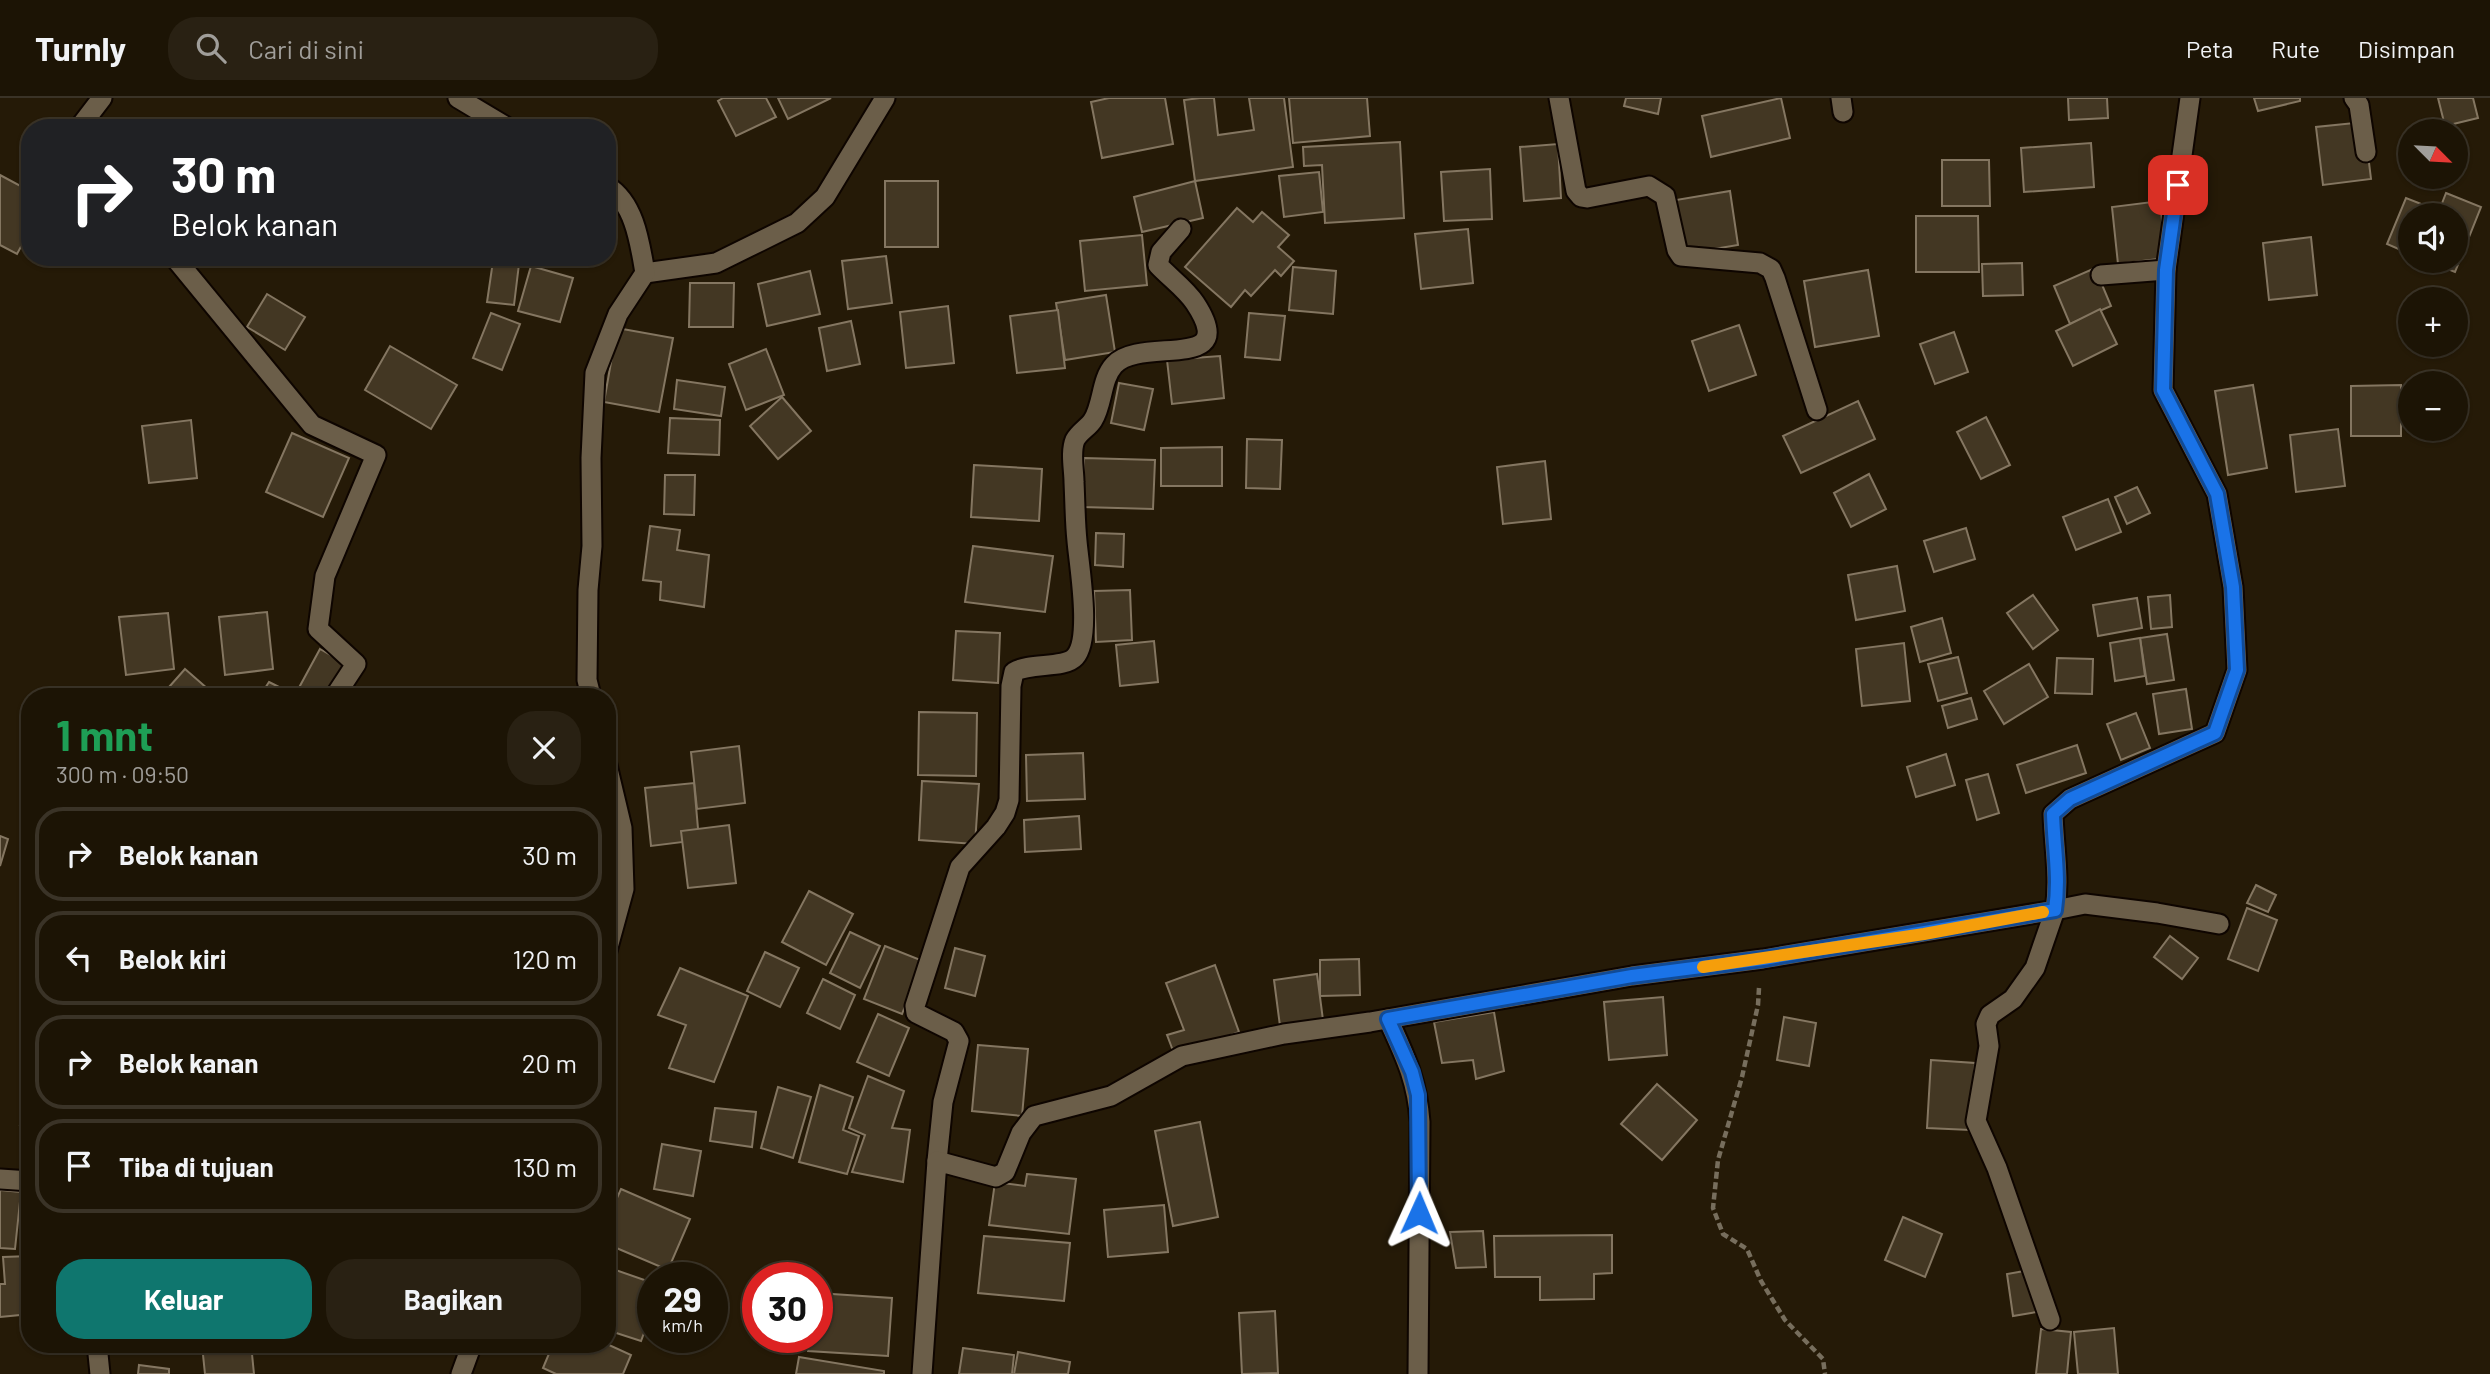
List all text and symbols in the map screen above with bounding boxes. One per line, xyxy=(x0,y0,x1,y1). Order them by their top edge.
search box xyxy=(168,17,658,80)
text: Turnly xyxy=(35,28,126,68)
icon: search xyxy=(192,29,230,67)
text: Cari di sini xyxy=(248,33,364,64)
text: Peta xyxy=(2186,34,2233,63)
text: Rute xyxy=(2271,34,2320,63)
text: Disimpan xyxy=(2358,34,2455,63)
north arrow xyxy=(2398,119,2468,189)
map controls xyxy=(2398,119,2468,441)
text: 30 m xyxy=(171,144,276,203)
icon: right xyxy=(56,147,147,238)
pin xyxy=(2148,155,2208,215)
icon: arrive xyxy=(2159,166,2197,204)
button: sound xyxy=(2398,203,2468,273)
text: Belok kanan xyxy=(171,204,338,242)
button: + xyxy=(2398,287,2468,357)
button: − xyxy=(2398,371,2468,441)
text: 1 mnt xyxy=(56,709,153,759)
button: close xyxy=(507,711,581,785)
text: 300 m · 09:50 xyxy=(56,760,189,788)
icon: right xyxy=(60,835,98,873)
text: Belok kanan xyxy=(119,839,258,870)
text: 30 m xyxy=(522,839,577,870)
icon: left xyxy=(60,939,98,977)
text: Belok kiri xyxy=(119,943,226,974)
text: 120 m xyxy=(513,943,577,974)
icon: right xyxy=(60,1043,98,1081)
text: Belok kanan xyxy=(119,1047,258,1078)
text: 20 m xyxy=(522,1047,577,1078)
icon: arrive xyxy=(60,1147,98,1185)
text: Tiba di tujuan xyxy=(119,1151,274,1182)
text: 130 m xyxy=(513,1151,577,1182)
position arrow xyxy=(1382,1176,1456,1250)
button: Keluar xyxy=(56,1259,312,1339)
button: Bagikan xyxy=(326,1259,581,1339)
speed limit sign: 30 xyxy=(742,1262,833,1353)
text: 29 xyxy=(663,1277,702,1319)
text: km/h xyxy=(662,1314,703,1336)

